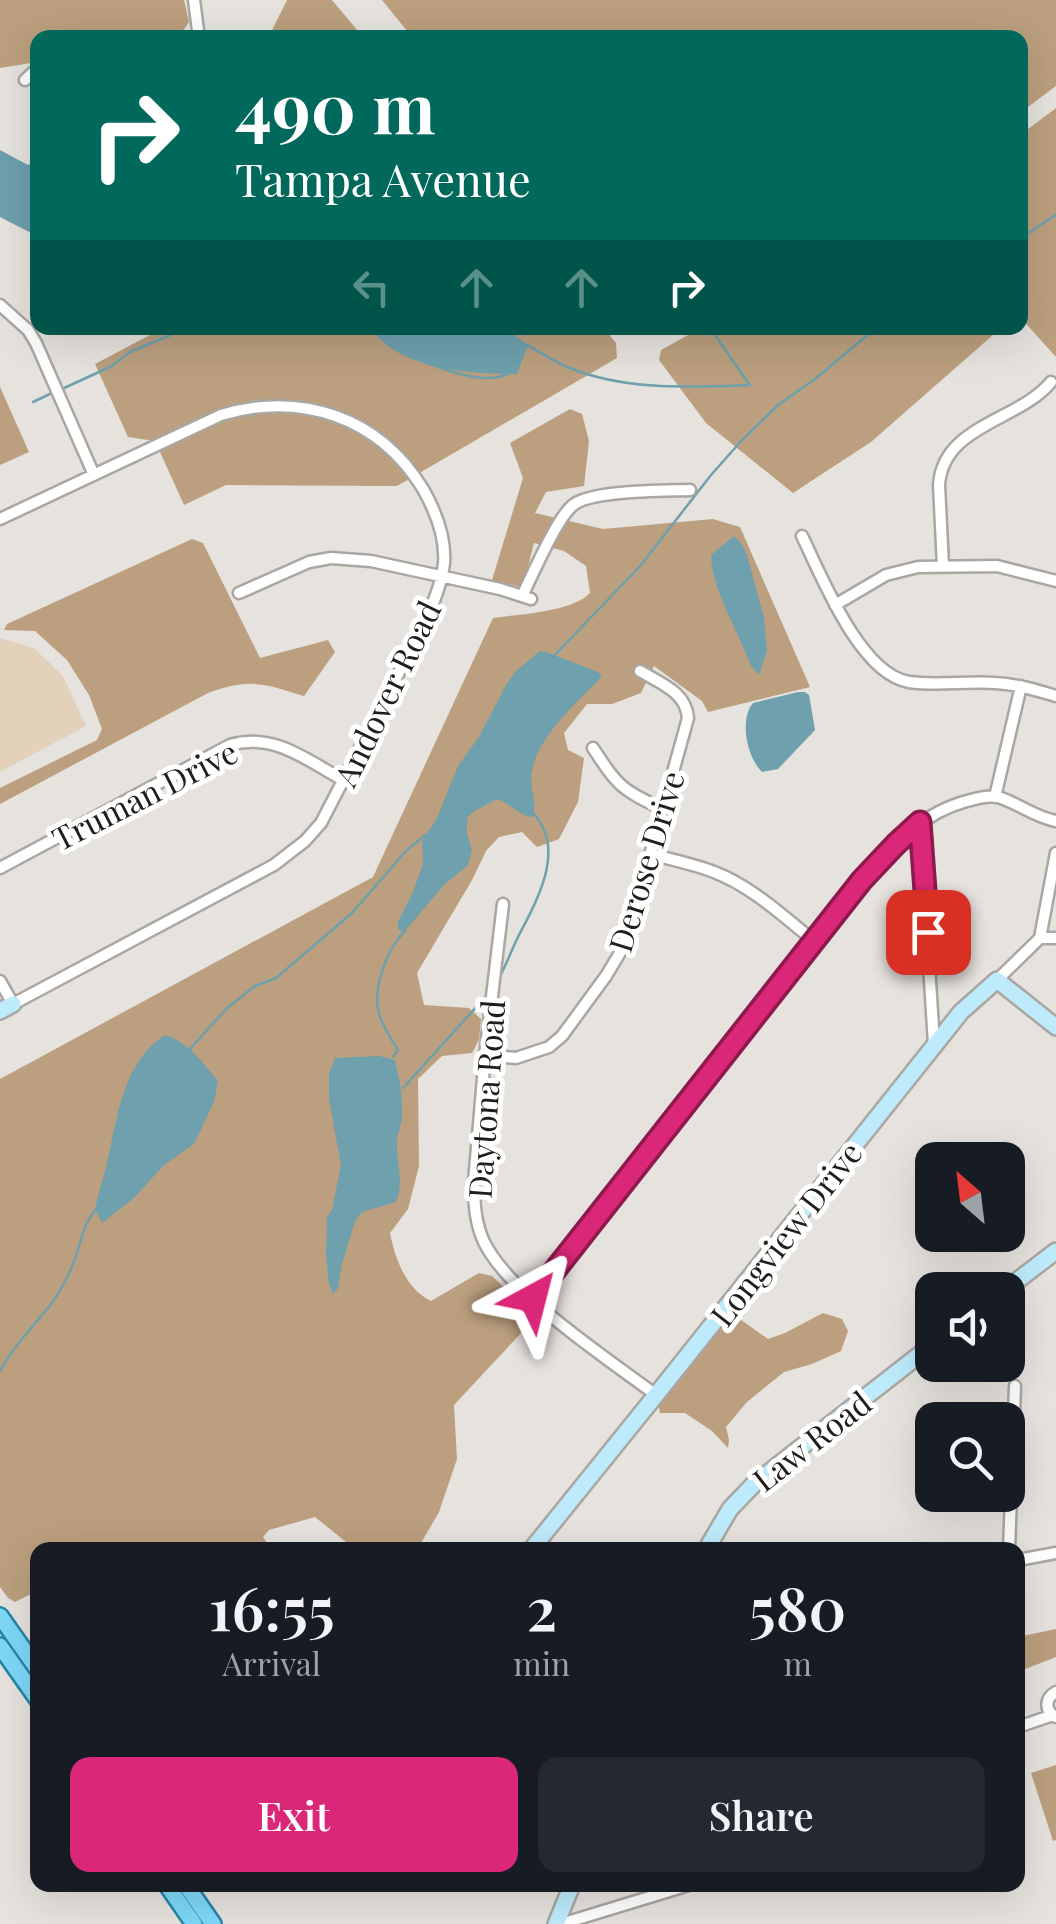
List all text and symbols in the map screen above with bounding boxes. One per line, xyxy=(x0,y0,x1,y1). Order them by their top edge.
text: 490 m xyxy=(235,58,435,152)
icon: right xyxy=(70,70,200,200)
text: Tampa Avenue xyxy=(235,148,531,208)
icon: left xyxy=(344,260,399,315)
icon: ahead xyxy=(449,260,504,315)
icon: ahead xyxy=(554,260,609,315)
icon: right xyxy=(659,260,714,315)
street label: Andover Road xyxy=(322,593,449,794)
street label: Truman Drive xyxy=(44,729,244,859)
street label: Derose Drive xyxy=(597,765,693,957)
pin xyxy=(886,890,971,975)
icon: arrive xyxy=(901,905,956,960)
street label: Daytona Road xyxy=(457,998,513,1200)
street label: Longview Drive xyxy=(699,1132,871,1334)
north arrow xyxy=(915,1142,1025,1252)
map controls xyxy=(915,1142,1025,1512)
position arrow xyxy=(481,1246,585,1350)
button: sound xyxy=(915,1272,1025,1382)
street label: Law Road xyxy=(743,1380,879,1500)
button: search xyxy=(915,1402,1025,1512)
text: 16:55 xyxy=(209,1566,335,1646)
text: 2 xyxy=(527,1566,557,1646)
text: 580 xyxy=(749,1566,846,1646)
text: Arrival xyxy=(222,1641,321,1684)
text: min xyxy=(513,1641,570,1684)
text: m xyxy=(783,1641,812,1684)
button: Exit xyxy=(70,1757,518,1872)
button: Share xyxy=(538,1757,985,1872)

